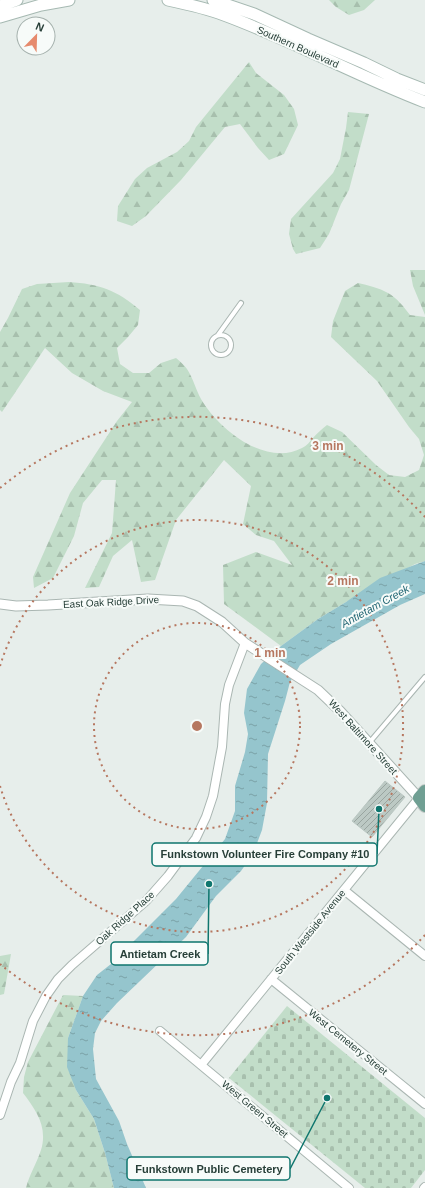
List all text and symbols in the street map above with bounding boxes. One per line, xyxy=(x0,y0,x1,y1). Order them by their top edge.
north arrow xyxy=(16,16,56,56)
text: N xyxy=(34,20,46,34)
street label: Southern Boulevard xyxy=(255,24,341,70)
text: 3 min xyxy=(312,439,344,453)
text: 2 min xyxy=(327,574,359,588)
water label: Antietam Creek xyxy=(338,582,411,630)
street label: East Oak Ridge Drive xyxy=(63,594,160,610)
text: 1 min xyxy=(254,646,286,660)
street label: West Baltimore Street xyxy=(326,697,400,777)
centre of rings xyxy=(190,719,204,733)
callout: Funkstown Volunteer Fire Company #10 xyxy=(152,843,377,866)
text: Funkstown Volunteer Fire Company #10 xyxy=(161,848,369,860)
street label: South Westside Avenue xyxy=(272,887,348,977)
street label: Oak Ridge Place xyxy=(93,889,157,947)
callout: Antietam Creek xyxy=(111,942,208,965)
text: Antietam Creek xyxy=(120,948,201,960)
street label: West Cemetery Street xyxy=(306,1007,390,1077)
street label: West Green Street xyxy=(220,1078,290,1140)
callout: Funkstown Public Cemetery xyxy=(127,1157,290,1180)
text: Funkstown Public Cemetery xyxy=(135,1163,284,1175)

